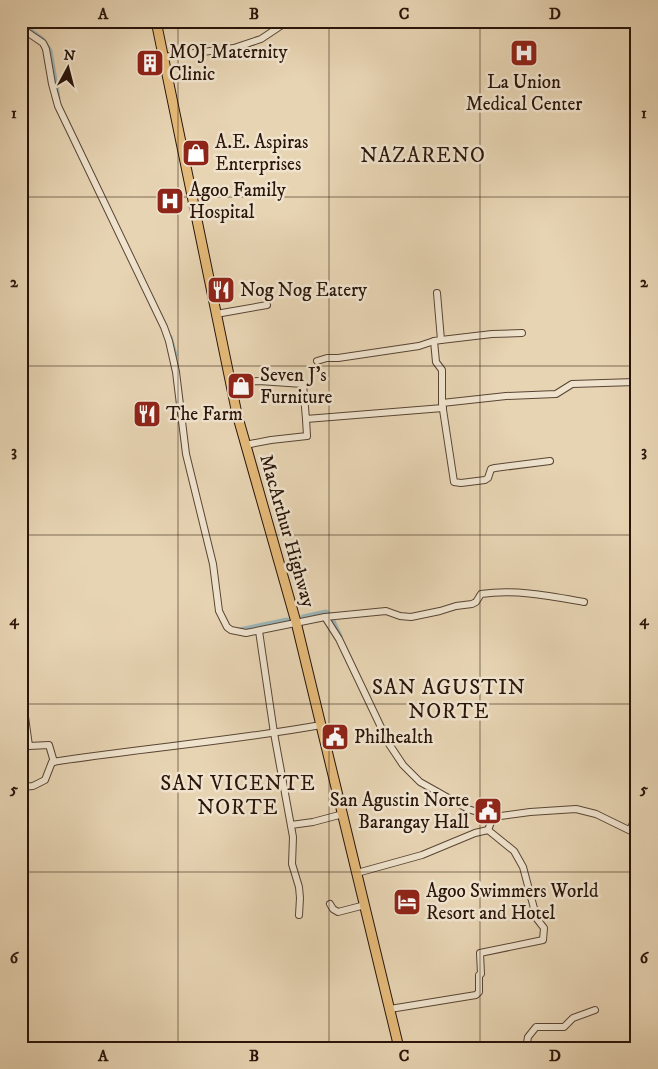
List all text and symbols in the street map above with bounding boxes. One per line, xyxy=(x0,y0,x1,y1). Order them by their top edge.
text: A xyxy=(97,4,109,24)
text: B xyxy=(249,4,259,24)
text: C xyxy=(399,4,409,24)
text: D xyxy=(549,4,561,24)
hospital icon: La Union Medical Center xyxy=(509,38,539,68)
place label: MOJ Maternity Clinic xyxy=(169,41,288,86)
north arrow xyxy=(42,42,92,92)
text: N xyxy=(63,46,77,66)
building icon: MOJ Maternity Clinic xyxy=(135,48,165,78)
place label: La Union Medical Center xyxy=(466,71,582,116)
text: 1 xyxy=(11,103,17,123)
text: 1 xyxy=(641,103,647,123)
place label: A.E. Aspiras Enterprises xyxy=(215,131,308,176)
shop icon: A.E. Aspiras Enterprises xyxy=(181,138,211,168)
district label: NAZARENO xyxy=(360,143,486,169)
place label: Agoo Family Hospital xyxy=(189,179,287,224)
hospital icon: Agoo Family Hospital xyxy=(155,186,185,216)
text: 2 xyxy=(10,272,19,292)
text: 2 xyxy=(640,272,649,292)
restaurant icon: Nog Nog Eatery xyxy=(206,275,236,305)
place label: Nog Nog Eatery xyxy=(240,279,368,302)
place label: Seven J's Furniture xyxy=(260,364,332,409)
shop icon: Seven J's Furniture xyxy=(226,371,256,401)
restaurant icon: The Farm xyxy=(132,399,162,429)
place label: The Farm xyxy=(166,403,243,426)
text: 3 xyxy=(11,441,17,461)
text: 3 xyxy=(641,441,647,461)
street label: MacArthur Highway xyxy=(254,452,320,611)
text: 4 xyxy=(8,610,19,630)
text: 4 xyxy=(638,610,649,630)
district label: SAN AGUSTIN NORTE xyxy=(372,675,526,725)
public building icon: Philhealth xyxy=(320,722,350,752)
place label: Philhealth xyxy=(354,726,433,749)
district label: SAN VICENTE NORTE xyxy=(160,771,316,821)
text: 5 xyxy=(9,779,18,799)
text: 5 xyxy=(639,779,648,799)
place label: San Agustin Norte Barangay Hall xyxy=(330,789,469,834)
public building icon: San Agustin Norte Barangay Hall xyxy=(473,796,503,826)
place label: Agoo Swimmers World Resort and Hotel xyxy=(426,880,599,925)
hotel icon: Agoo Swimmers World Resort and Hotel xyxy=(392,887,422,917)
text: 6 xyxy=(10,948,20,968)
text: 6 xyxy=(640,948,650,968)
text: A xyxy=(97,1046,109,1066)
text: B xyxy=(249,1046,259,1066)
text: C xyxy=(399,1046,409,1066)
text: D xyxy=(549,1046,561,1066)

